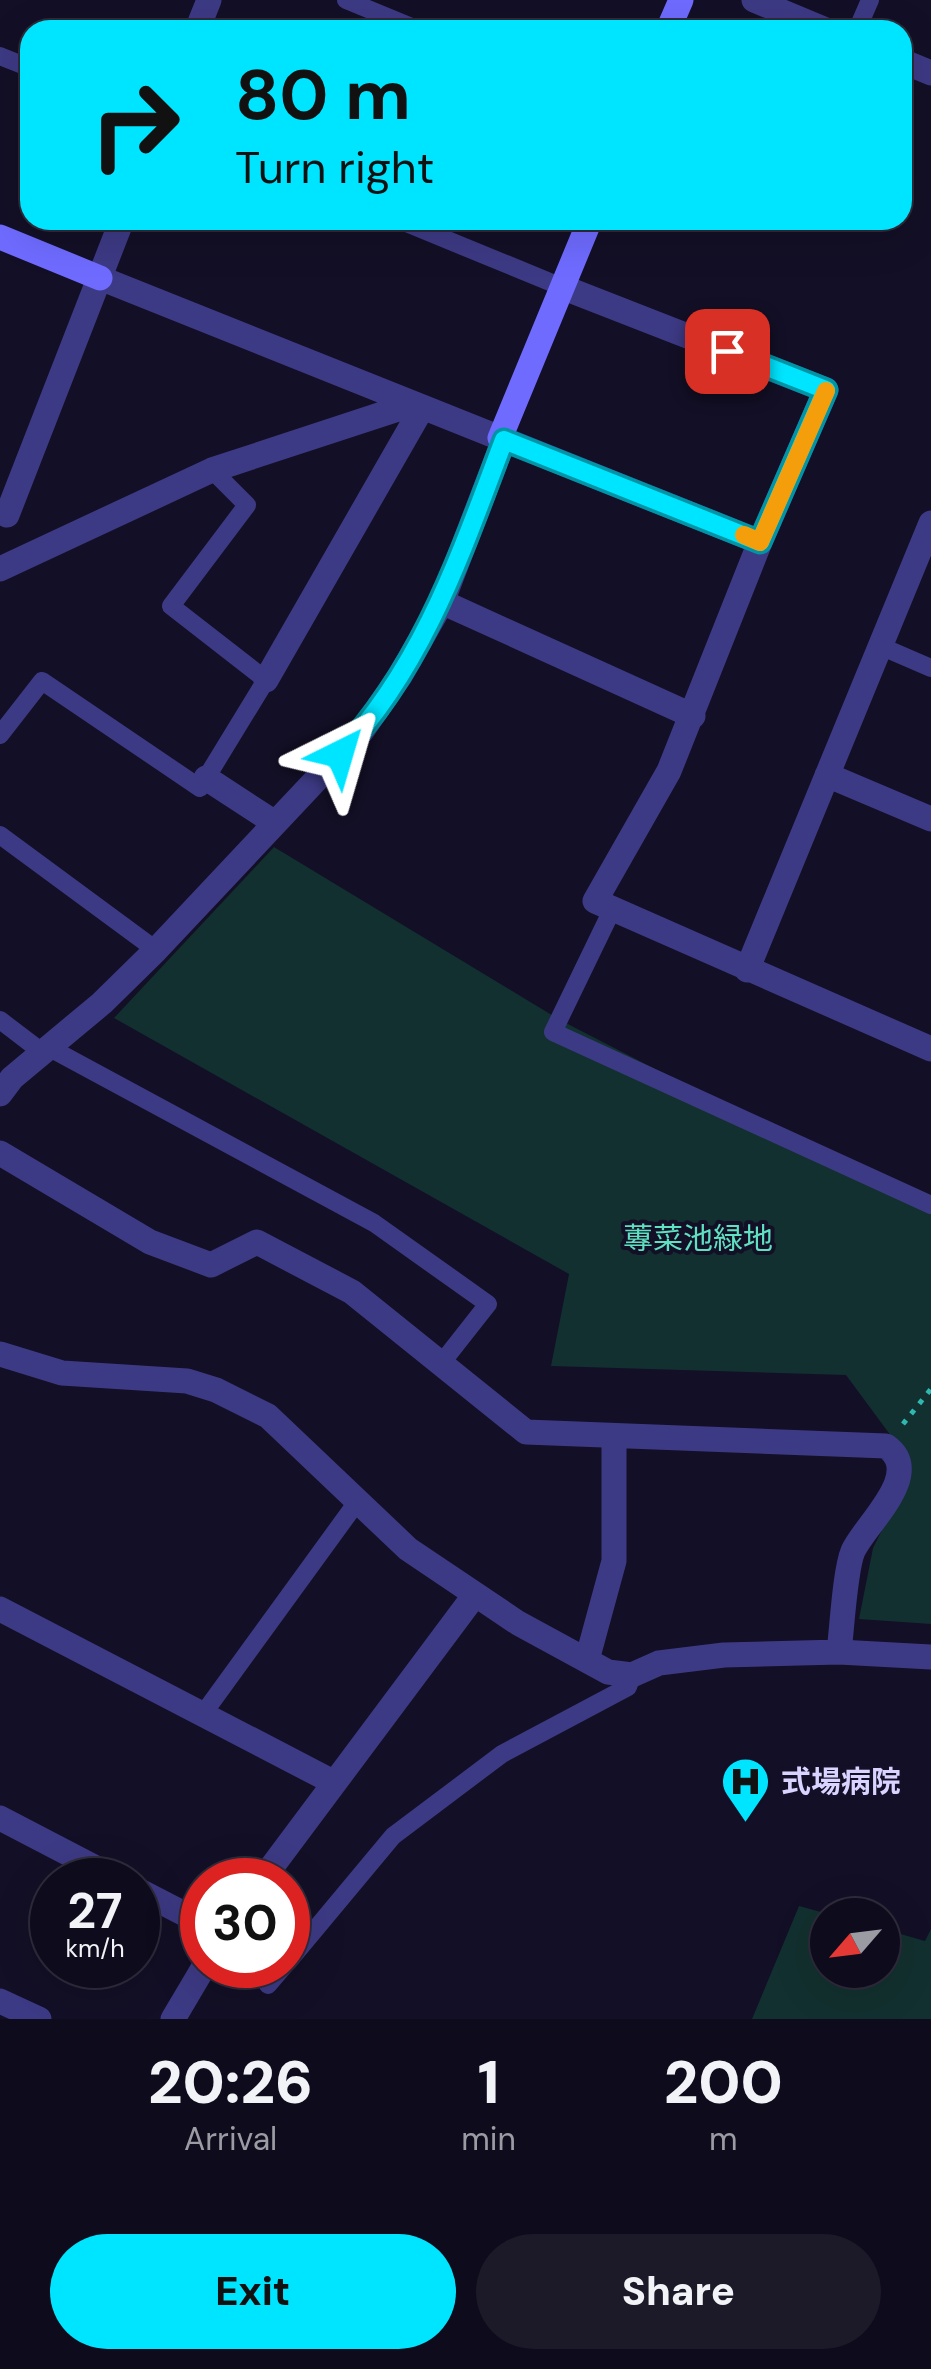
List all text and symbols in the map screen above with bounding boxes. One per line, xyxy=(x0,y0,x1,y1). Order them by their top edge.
text: 80 m xyxy=(235,50,411,141)
icon: right xyxy=(70,60,200,190)
text: Turn right xyxy=(235,138,434,197)
pin xyxy=(685,309,770,394)
icon: arrive xyxy=(700,324,755,379)
position arrow xyxy=(288,702,392,806)
park label: 蓴菜池緑地 xyxy=(623,1219,773,1258)
hospital icon: 式場病院 xyxy=(720,1756,772,1824)
place label: 式場病院 xyxy=(781,1762,901,1801)
speed limit sign: 30 xyxy=(180,1858,310,1988)
text: 27 xyxy=(67,1878,123,1944)
north arrow xyxy=(810,1898,900,1988)
map controls xyxy=(810,1898,900,1988)
text: km/h xyxy=(65,1932,125,1965)
text: 20:26 xyxy=(148,2043,313,2122)
text: 1 xyxy=(477,2043,500,2122)
text: 200 xyxy=(664,2043,783,2122)
text: Arrival xyxy=(184,2118,277,2160)
text: min xyxy=(461,2118,516,2160)
text: m xyxy=(709,2118,738,2160)
button: Exit xyxy=(50,2234,456,2349)
button: Share xyxy=(476,2234,881,2349)

